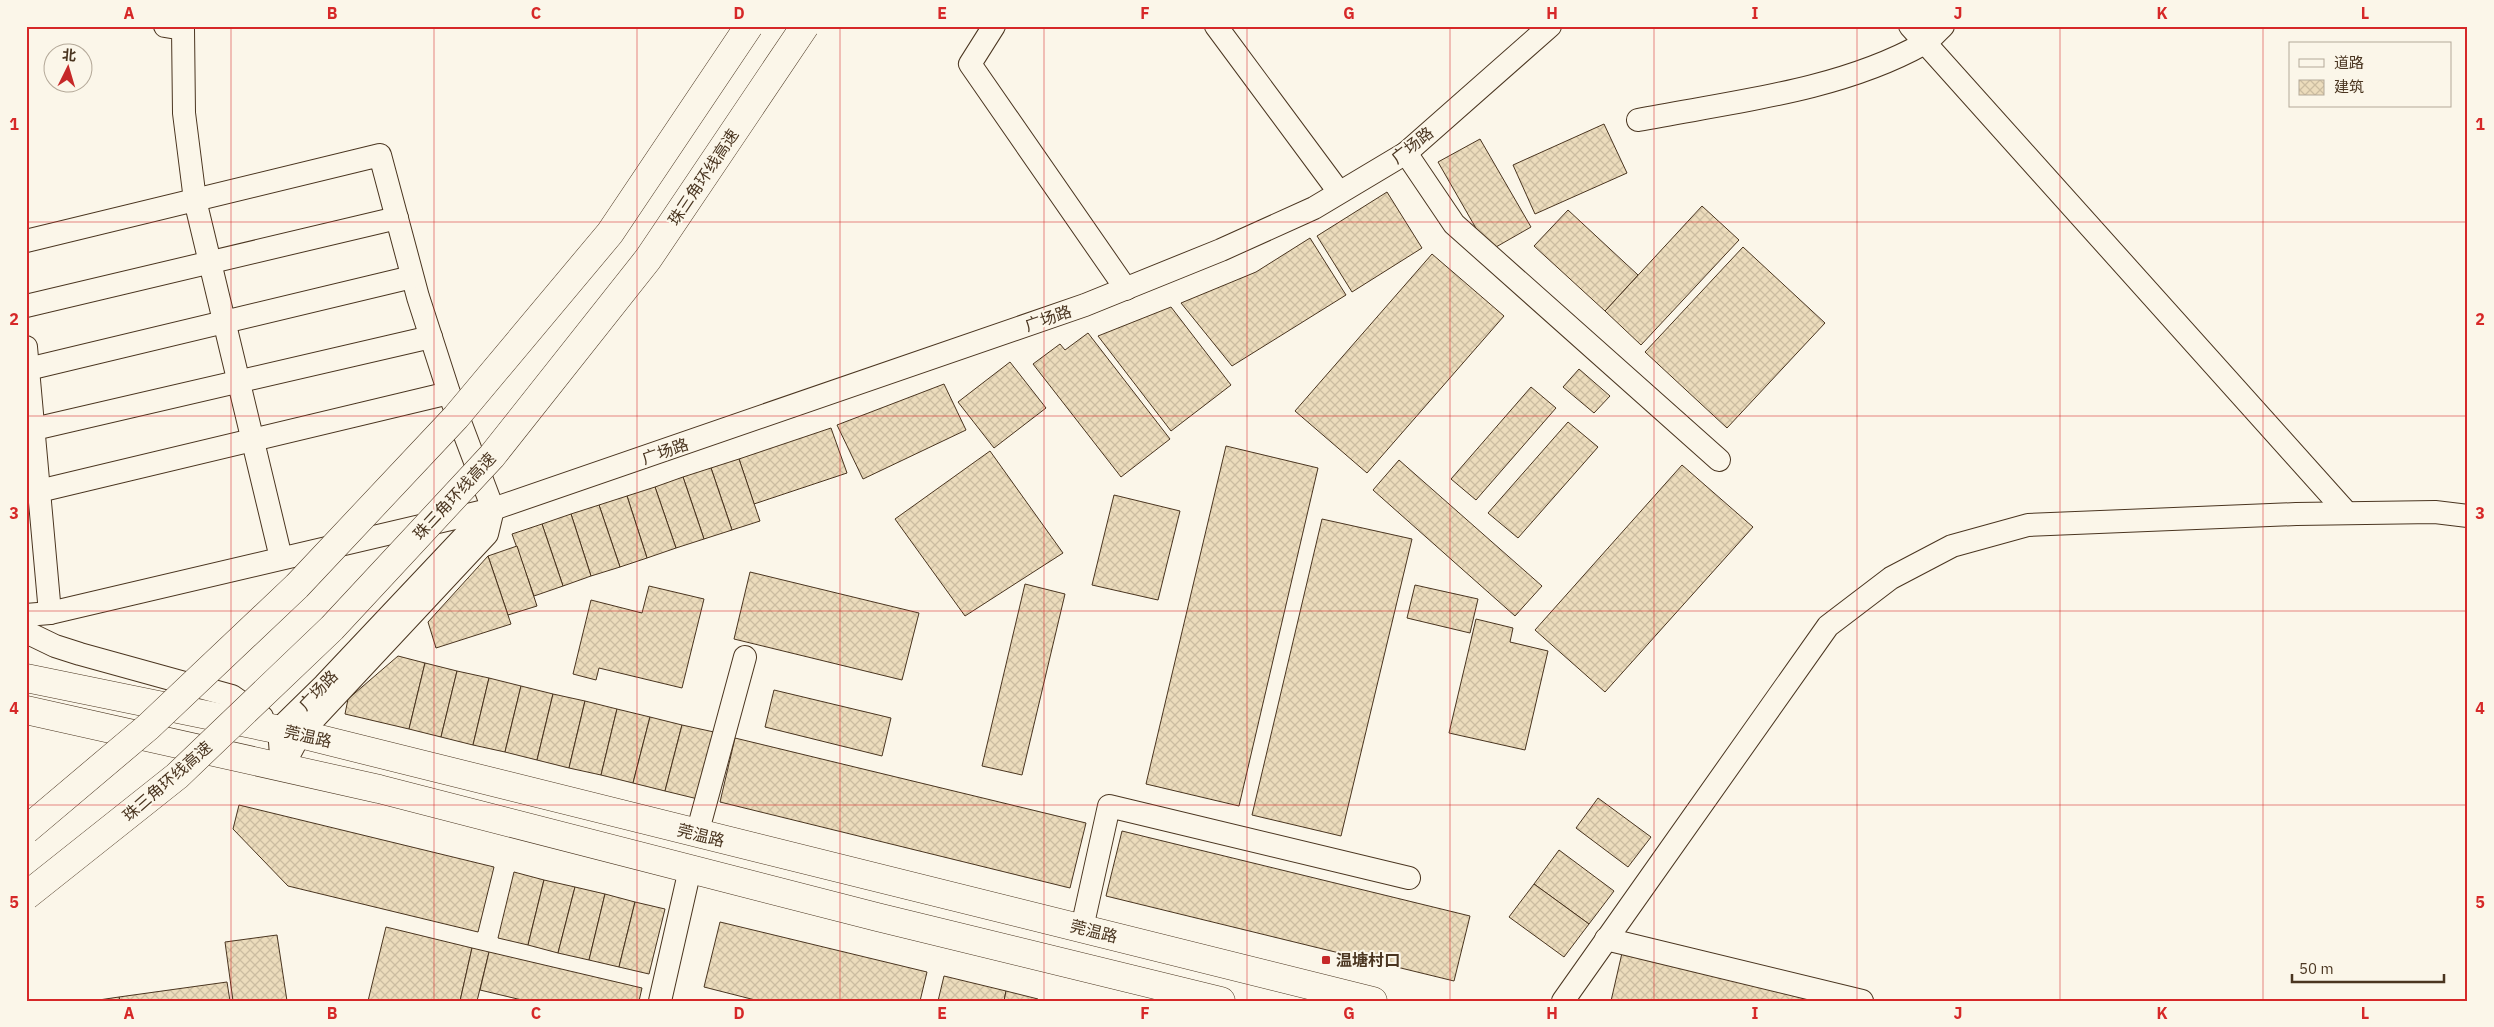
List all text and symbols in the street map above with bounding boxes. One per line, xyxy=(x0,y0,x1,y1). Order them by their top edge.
text: A xyxy=(124,3,135,23)
text: B xyxy=(327,3,338,23)
text: C xyxy=(531,3,541,23)
text: D xyxy=(733,3,745,23)
text: E xyxy=(937,3,947,23)
text: F xyxy=(1140,3,1150,23)
text: G xyxy=(1343,3,1355,23)
text: H xyxy=(1546,3,1558,23)
text: I xyxy=(1752,3,1759,23)
text: J xyxy=(1954,3,1962,23)
text: K xyxy=(2156,3,2168,23)
text: L xyxy=(2361,3,2369,23)
north arrow xyxy=(42,42,92,92)
legend xyxy=(2289,42,2452,108)
text: 北 xyxy=(61,45,77,65)
text: 道路 xyxy=(2334,53,2364,72)
text: 建筑 xyxy=(2334,77,2364,96)
text: 1 xyxy=(9,114,19,134)
text: 1 xyxy=(2475,114,2485,134)
street label: 广场路 xyxy=(1387,122,1437,168)
street label: 珠三角环线高速 xyxy=(663,125,743,229)
street label: 广场路 xyxy=(1022,301,1074,335)
text: 2 xyxy=(9,309,19,329)
text: 2 xyxy=(2475,309,2485,329)
street label: 广场路 xyxy=(639,434,691,468)
street label: 珠三角环线高速 xyxy=(408,448,500,544)
text: 3 xyxy=(9,503,19,523)
text: 3 xyxy=(2475,503,2485,523)
street label: 广场路 xyxy=(294,666,342,714)
text: 4 xyxy=(9,698,19,718)
text: 4 xyxy=(2475,698,2485,718)
street label: 莞温路 xyxy=(282,721,334,751)
street label: 珠三角环线高速 xyxy=(118,737,216,825)
street label: 莞温路 xyxy=(675,819,727,851)
text: 5 xyxy=(9,892,19,912)
text: 5 xyxy=(2475,892,2485,912)
street label: 莞温路 xyxy=(1068,915,1120,947)
place label: 温塘村口 xyxy=(1336,950,1400,970)
scale bar xyxy=(2292,952,2444,984)
marker: 温塘村口 xyxy=(1320,954,1332,966)
text: 50 m xyxy=(2299,959,2334,978)
text: A xyxy=(124,1003,135,1023)
text: B xyxy=(327,1003,338,1023)
text: C xyxy=(531,1003,541,1023)
text: D xyxy=(733,1003,745,1023)
text: E xyxy=(937,1003,947,1023)
text: F xyxy=(1140,1003,1150,1023)
text: G xyxy=(1343,1003,1355,1023)
text: H xyxy=(1546,1003,1558,1023)
text: I xyxy=(1752,1003,1759,1023)
text: J xyxy=(1954,1003,1962,1023)
text: K xyxy=(2156,1003,2168,1023)
text: L xyxy=(2361,1003,2369,1023)

